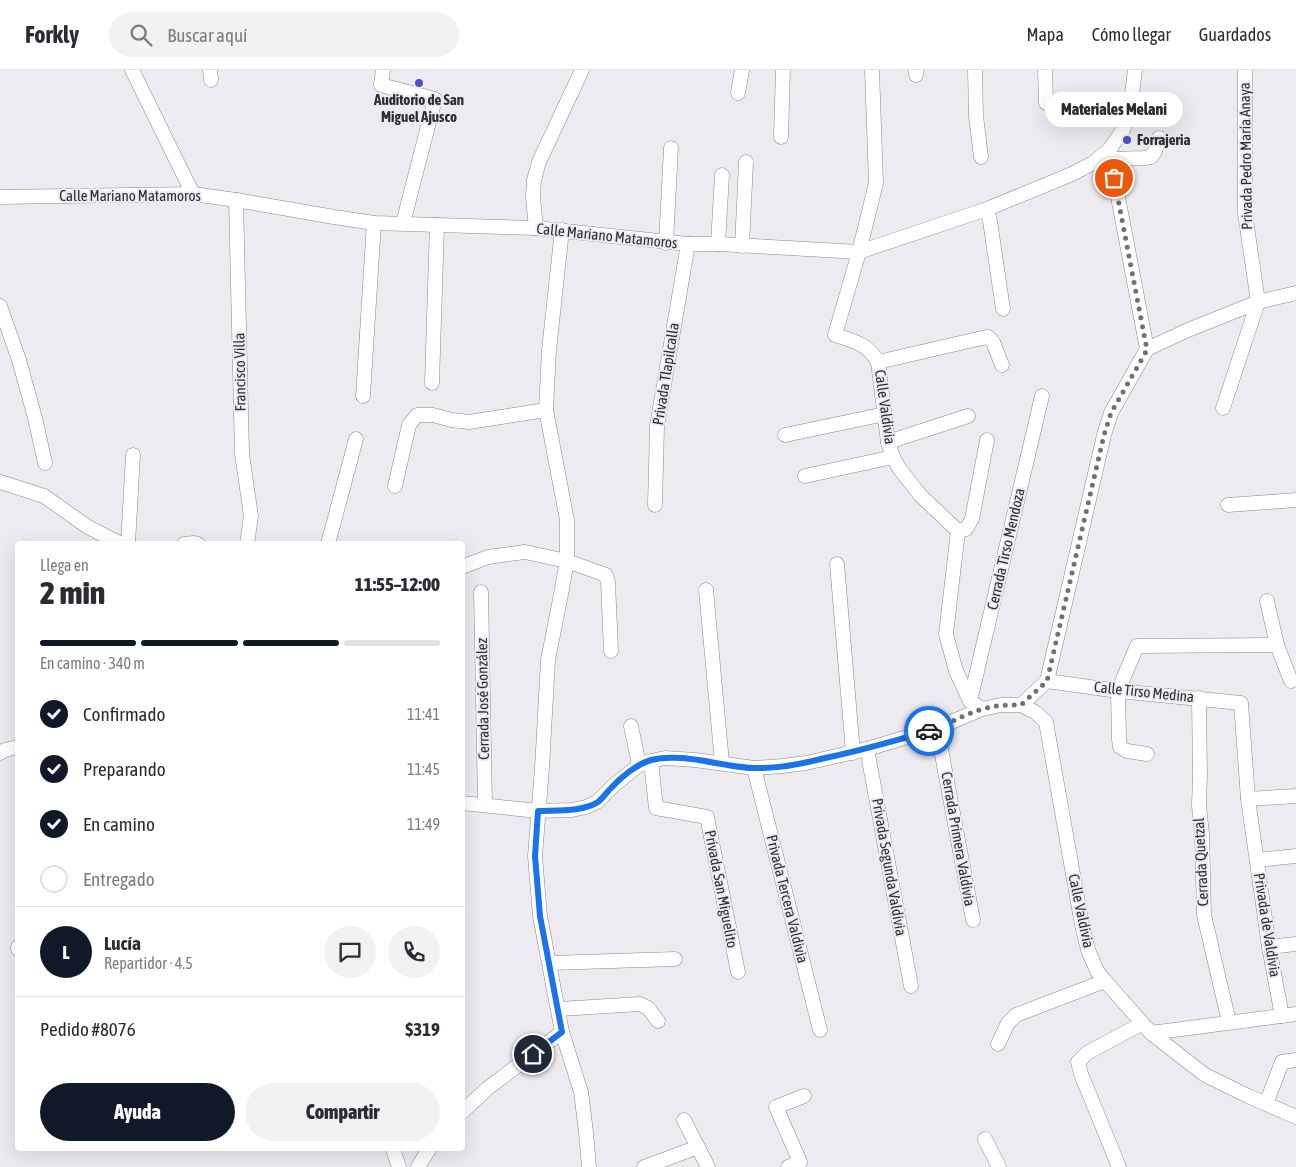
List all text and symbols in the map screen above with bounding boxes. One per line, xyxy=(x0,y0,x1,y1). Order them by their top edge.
search box xyxy=(109,12,459,57)
text: Forkly xyxy=(25,21,79,48)
icon: search xyxy=(127,21,155,49)
text: Buscar aquí xyxy=(167,24,247,46)
text: Mapa xyxy=(1026,24,1064,45)
text: Cómo llegar xyxy=(1092,24,1171,45)
text: Guardados xyxy=(1199,24,1271,45)
marker: Auditorio de San Miguel Ajusco xyxy=(413,77,425,89)
street label: Privada Pedro María Anaya xyxy=(1236,82,1255,230)
place label: Auditorio de San Miguel Ajusco xyxy=(373,91,464,125)
callout: Materiales Melani xyxy=(1045,93,1183,128)
text: Materiales Melani xyxy=(1061,100,1167,118)
place label: Forrajeria xyxy=(1137,131,1190,148)
marker: Forrajeria xyxy=(1121,134,1133,146)
pin xyxy=(1093,157,1135,199)
icon: bag xyxy=(1100,164,1128,192)
street label: Calle Mariano Matamoros xyxy=(59,187,201,204)
street label: Calle Mariano Matamoros xyxy=(536,220,678,251)
street label: Privada Tlapilcalla xyxy=(649,321,682,426)
street label: Francisco Villa xyxy=(230,332,249,412)
street label: Calle Valdivia xyxy=(872,368,899,445)
street label: Cerrada Tirso Mendoza xyxy=(983,486,1028,611)
text: Llega en xyxy=(40,556,89,574)
text: 11:55–12:00 xyxy=(355,573,440,595)
text: 2 min xyxy=(40,574,105,611)
street label: Cerrada José González xyxy=(473,637,492,760)
text: En camino · 340 m xyxy=(40,654,145,672)
street label: Calle Tirso Medina xyxy=(1093,678,1195,705)
icon: check xyxy=(40,700,68,728)
text: Confirmado xyxy=(83,703,165,725)
text: 11:41 xyxy=(407,705,440,723)
courier xyxy=(904,706,954,756)
icon: car xyxy=(915,717,943,745)
icon: check xyxy=(40,755,68,783)
text: Preparando xyxy=(83,758,166,780)
text: 11:45 xyxy=(407,760,440,778)
street label: Cerrada Primera Valdivia xyxy=(938,770,979,907)
street label: Privada Segunda Valdivia xyxy=(869,797,910,937)
icon: check xyxy=(40,810,68,838)
text: En camino xyxy=(83,813,155,835)
text: 11:49 xyxy=(407,815,440,833)
street label: Cerrada Quetzal xyxy=(1190,817,1211,907)
street label: Privada San Miguelito xyxy=(702,829,741,949)
street label: Privada Tercera Valdivia xyxy=(763,833,812,965)
text: Entregado xyxy=(83,868,155,890)
street label: Calle Valdivia xyxy=(1065,872,1098,949)
street label: Privada de Valdivia xyxy=(1251,872,1284,978)
button: chat xyxy=(324,926,376,978)
button: phone xyxy=(388,926,440,978)
text: Lucía xyxy=(104,932,141,954)
text: L xyxy=(62,941,70,963)
text: Repartidor · 4.5 xyxy=(104,954,193,972)
text: Pedido #8076 xyxy=(40,1018,136,1040)
text: $319 xyxy=(405,1018,440,1040)
pin xyxy=(512,1033,554,1075)
icon: home xyxy=(519,1040,547,1068)
button: Ayuda xyxy=(40,1083,235,1141)
button: Compartir xyxy=(245,1083,440,1141)

